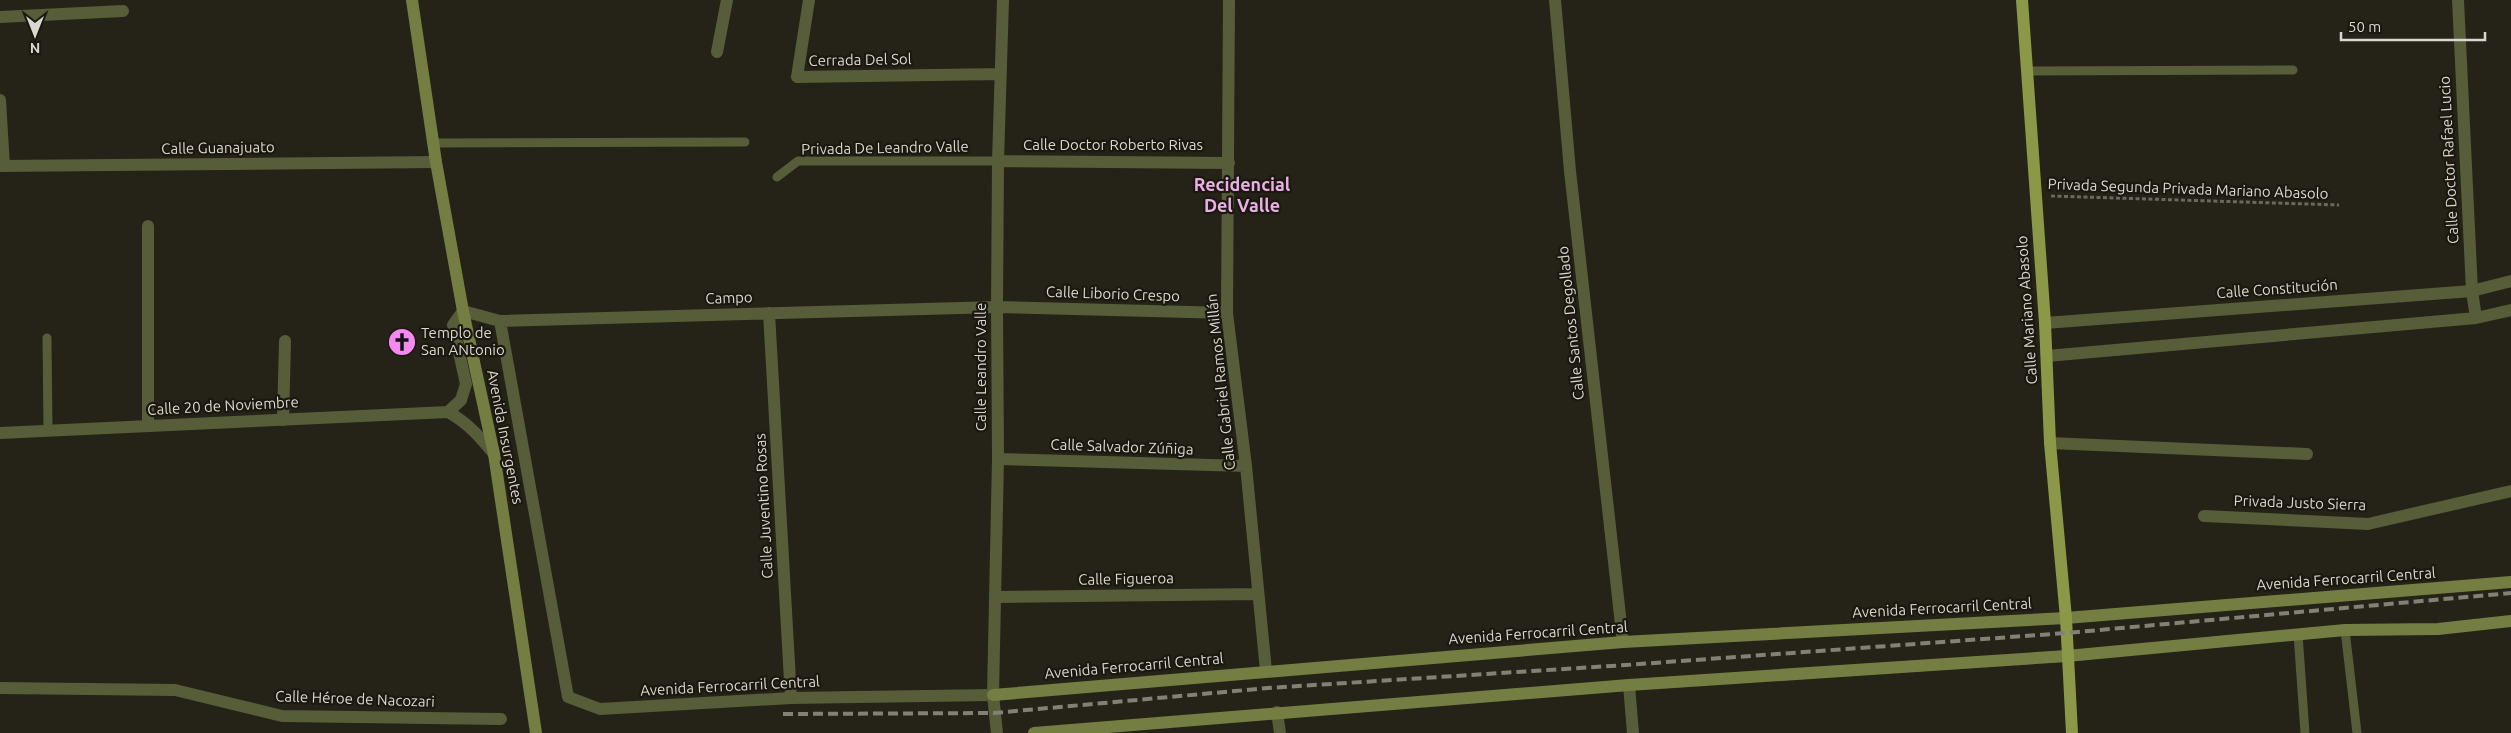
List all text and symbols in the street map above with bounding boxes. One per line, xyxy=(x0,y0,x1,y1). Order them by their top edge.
north arrow xyxy=(10,10,60,60)
scale bar xyxy=(2341,10,2485,42)
text: 50 m xyxy=(2348,18,2381,35)
text: N xyxy=(30,40,40,56)
street label: Cerrada Del Sol xyxy=(808,50,912,69)
street label: Calle Doctor Rafael Lucio xyxy=(2436,76,2461,244)
street label: Calle Doctor Roberto Rivas xyxy=(1023,136,1203,153)
street label: Calle Guanajuato xyxy=(161,138,275,157)
street label: Privada De Leandro Valle xyxy=(801,138,969,157)
district label: Recidencial Del Valle xyxy=(1194,174,1291,215)
street label: Privada Segunda Privada Mariano Abasolo xyxy=(2047,175,2329,202)
street label: Calle Mariano Abasolo xyxy=(2013,235,2040,385)
street label: Calle Santos Degollado xyxy=(1554,245,1587,401)
street label: Calle Constitución xyxy=(2216,276,2338,301)
street label: Calle Liborio Crespo xyxy=(1046,283,1180,304)
street label: Campo xyxy=(705,288,753,307)
street label: Calle Gabriel Ramos Millán xyxy=(1203,293,1238,471)
street label: Calle Leandro Valle xyxy=(972,303,989,431)
place label: Templo de San ANtonio xyxy=(421,324,505,358)
church icon: Templo de San ANtonio xyxy=(387,327,417,357)
street label: Avenida Insurgentes xyxy=(484,368,527,506)
street label: Calle 20 de Noviembre xyxy=(147,393,299,418)
street label: Calle Juventino Rosas xyxy=(751,433,776,579)
street label: Calle Salvador Zúñiga xyxy=(1050,436,1194,457)
street label: Privada Justo Sierra xyxy=(2233,492,2367,513)
street label: Avenida Ferrocarril Central xyxy=(2256,564,2436,593)
street label: Calle Figueroa xyxy=(1078,569,1174,588)
street label: Avenida Ferrocarril Central xyxy=(1852,594,2032,621)
street label: Avenida Ferrocarril Central xyxy=(1448,618,1628,647)
street label: Avenida Ferrocarril Central xyxy=(1044,649,1224,682)
street label: Avenida Ferrocarril Central xyxy=(640,672,820,699)
street label: Calle Héroe de Nacozari xyxy=(275,687,435,710)

